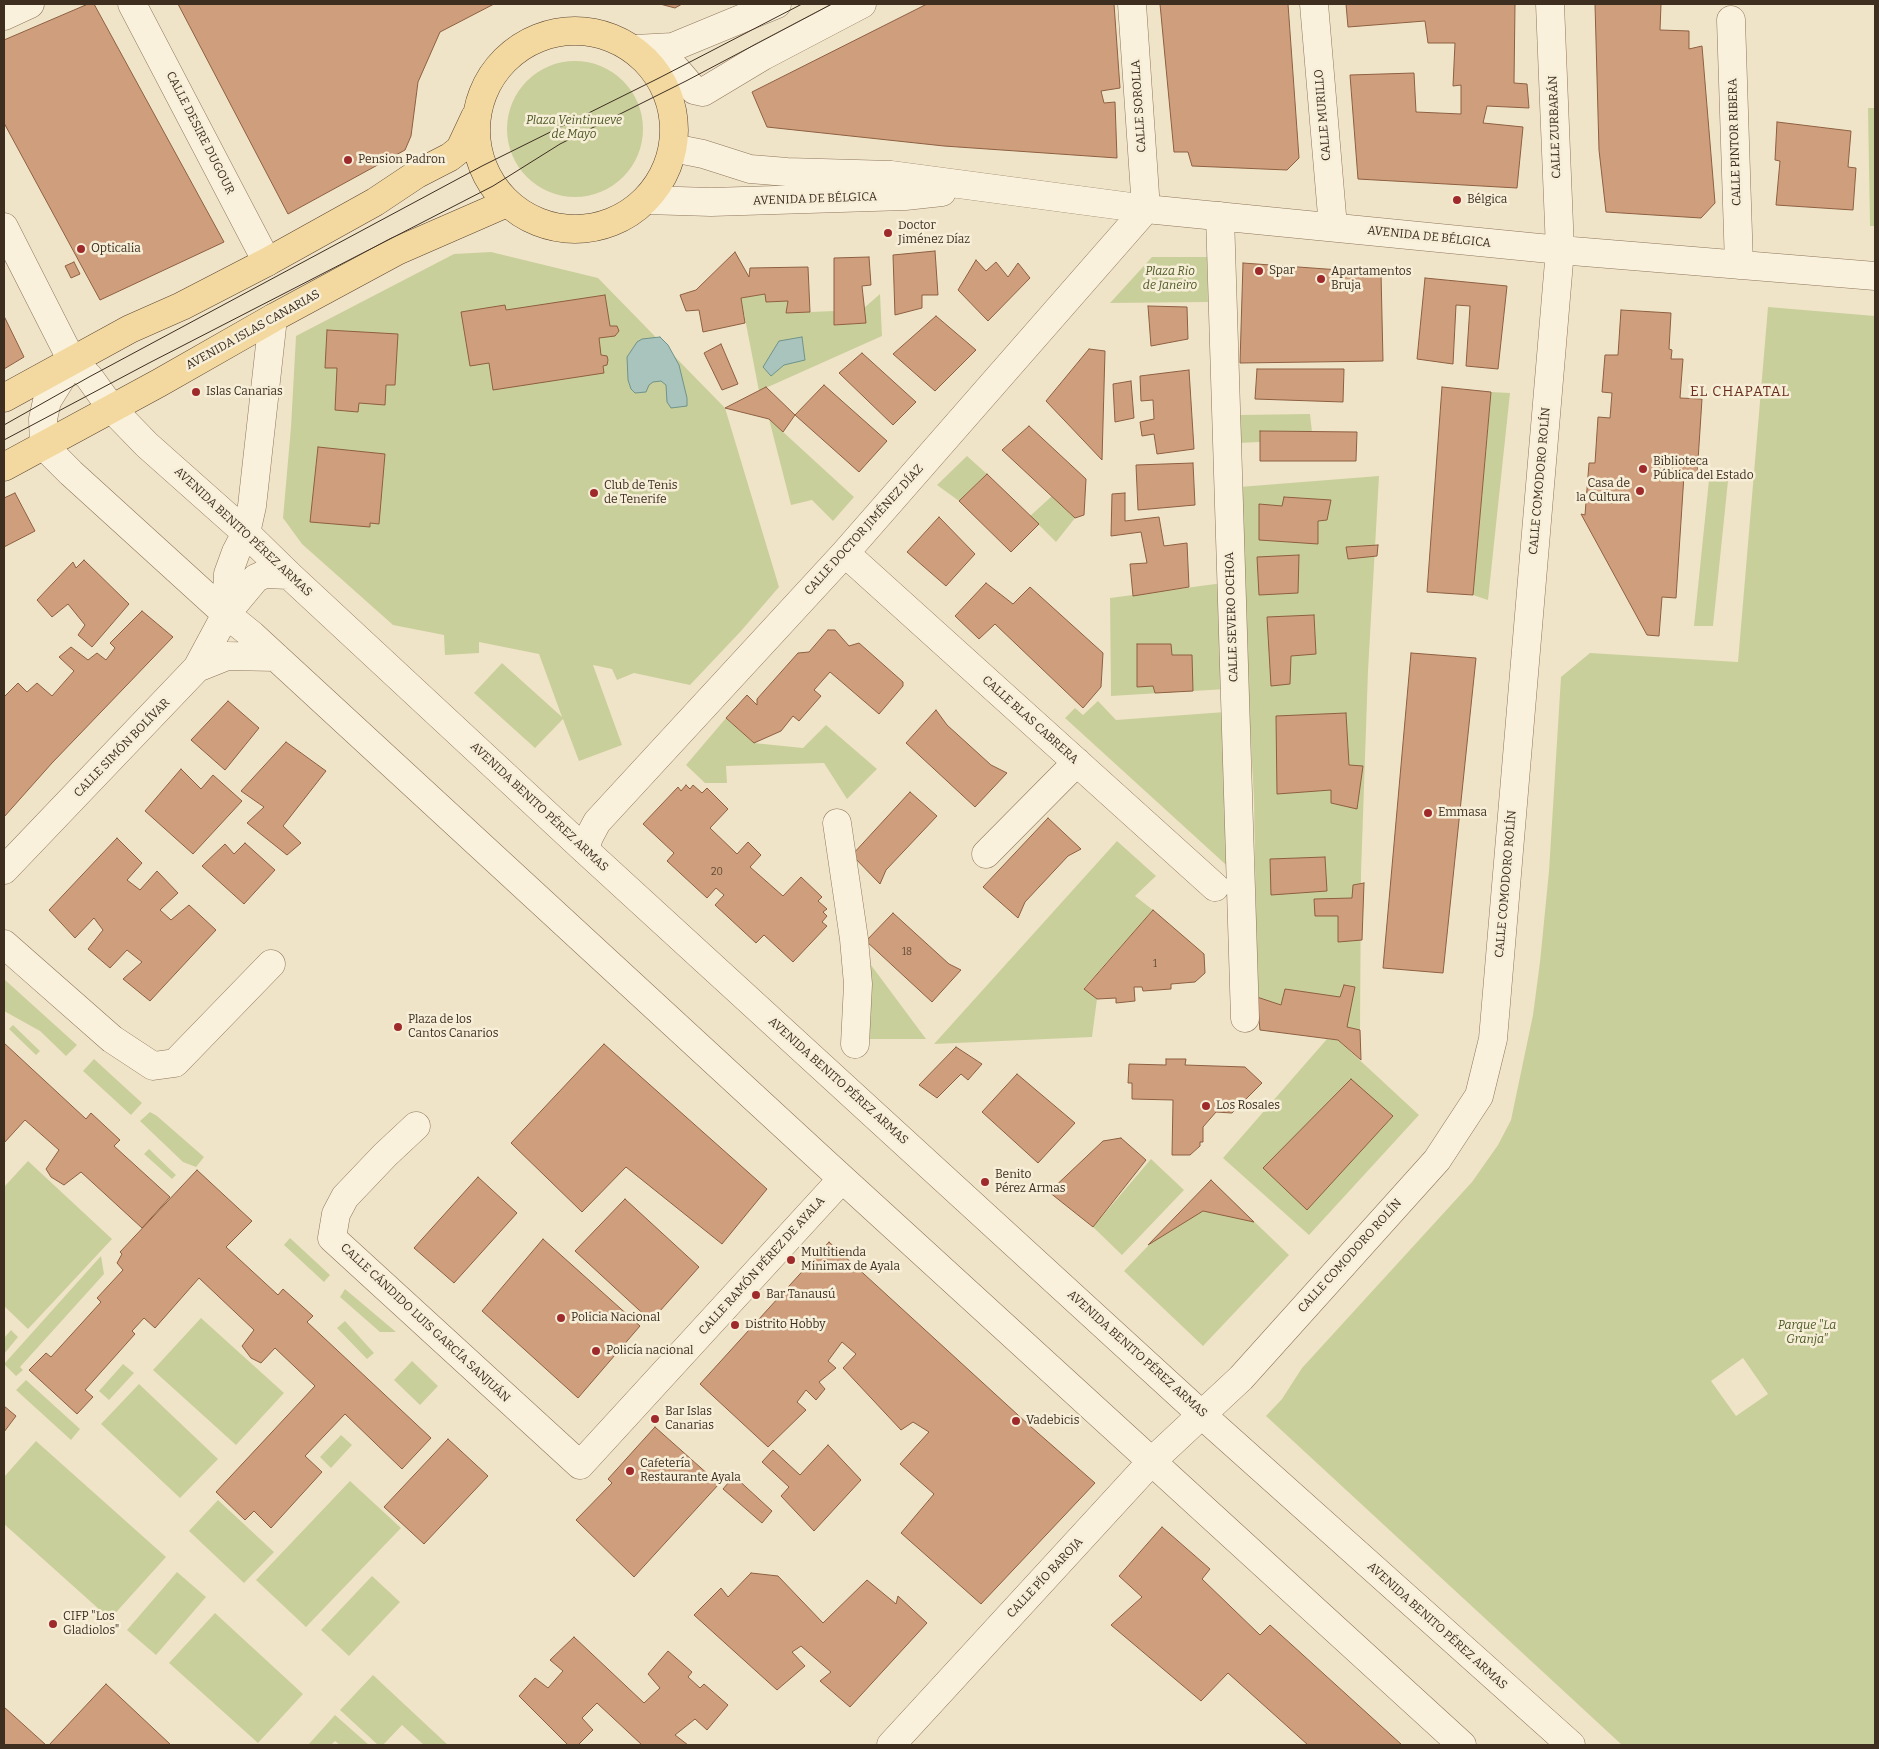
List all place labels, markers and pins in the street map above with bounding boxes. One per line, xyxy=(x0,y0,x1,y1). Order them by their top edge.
place label: Pension Padron xyxy=(358,153,445,167)
marker: Pension Padron xyxy=(342,154,354,166)
place label: Bélgica xyxy=(1467,193,1507,207)
marker: Bélgica xyxy=(1451,194,1463,206)
place label: Doctor Jiménez Díaz xyxy=(898,219,970,247)
marker: Doctor Jiménez Díaz xyxy=(882,227,894,239)
place label: Opticalia xyxy=(91,242,141,256)
marker: Opticalia xyxy=(75,243,87,255)
place label: Spar xyxy=(1269,264,1295,278)
marker: Spar xyxy=(1253,265,1265,277)
place label: Apartamentos Bruja xyxy=(1331,265,1412,293)
marker: Apartamentos Bruja xyxy=(1315,273,1327,285)
place label: Islas Canarias xyxy=(206,385,283,399)
marker: Islas Canarias xyxy=(190,386,202,398)
place label: Biblioteca Pública del Estado xyxy=(1653,455,1754,483)
marker: Biblioteca Pública del Estado xyxy=(1637,463,1649,475)
place label: Casa de la Cultura xyxy=(1576,477,1630,505)
place label: Club de Tenis de Tenerife xyxy=(604,479,678,507)
marker: Casa de la Cultura xyxy=(1634,485,1646,497)
marker: Club de Tenis de Tenerife xyxy=(588,487,600,499)
place label: Emmasa xyxy=(1438,806,1487,820)
marker: Emmasa xyxy=(1422,807,1434,819)
place label: Plaza de los Cantos Canarios xyxy=(408,1013,498,1041)
marker: Plaza de los Cantos Canarios xyxy=(392,1021,404,1033)
place label: Los Rosales xyxy=(1216,1099,1280,1113)
marker: Los Rosales xyxy=(1200,1100,1212,1112)
place label: Benito Pérez Armas xyxy=(995,1168,1065,1196)
marker: Benito Pérez Armas xyxy=(979,1176,991,1188)
place label: Multitienda Minimax de Ayala xyxy=(801,1246,900,1274)
marker: Multitienda Minimax de Ayala xyxy=(785,1254,797,1266)
place label: Bar Tanausú xyxy=(766,1288,835,1302)
marker: Bar Tanausú xyxy=(750,1289,762,1301)
place label: Policia Nacional xyxy=(571,1311,660,1325)
marker: Policia Nacional xyxy=(555,1312,567,1324)
place label: Distrito Hobby xyxy=(745,1318,826,1332)
marker: Distrito Hobby xyxy=(729,1319,741,1331)
place label: Policía nacional xyxy=(606,1344,694,1358)
marker: Policía nacional xyxy=(590,1345,602,1357)
place label: Bar Islas Canarias xyxy=(665,1405,714,1433)
marker: Bar Islas Canarias xyxy=(649,1413,661,1425)
place label: Vadebicis xyxy=(1026,1414,1079,1428)
marker: Vadebicis xyxy=(1010,1415,1022,1427)
place label: Cafetería Restaurante Ayala xyxy=(640,1457,741,1485)
marker: Cafetería Restaurante Ayala xyxy=(624,1465,636,1477)
place label: CIFP "Los Gladiolos" xyxy=(63,1610,119,1638)
marker: CIFP "Los Gladiolos" xyxy=(47,1618,59,1630)

